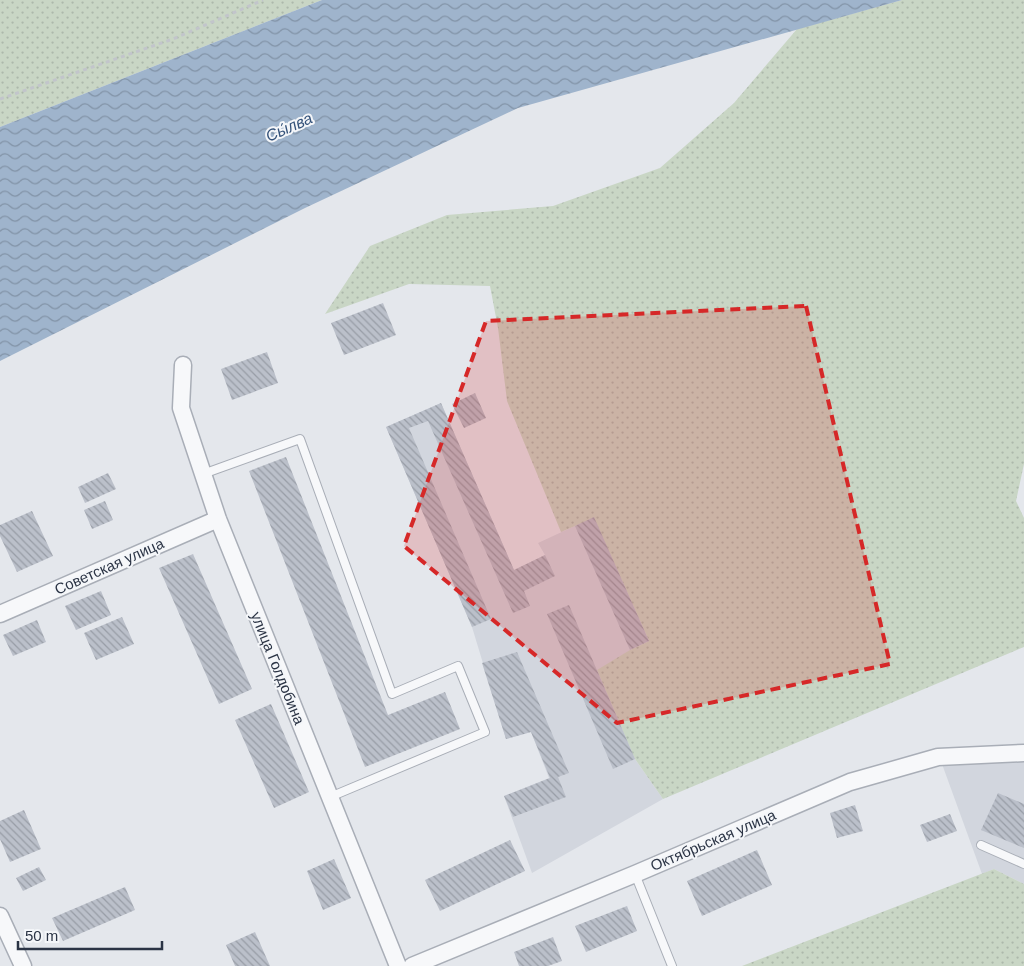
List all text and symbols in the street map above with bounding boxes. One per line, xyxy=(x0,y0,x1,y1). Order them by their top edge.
water label: Сы́лва xyxy=(263,109,315,145)
street label: Советская улица xyxy=(52,534,167,598)
street label: улица Голдобина xyxy=(248,609,309,727)
street label: Октябрьская улица xyxy=(648,806,779,874)
scale bar xyxy=(18,918,161,950)
text: 50 m xyxy=(25,927,58,944)

